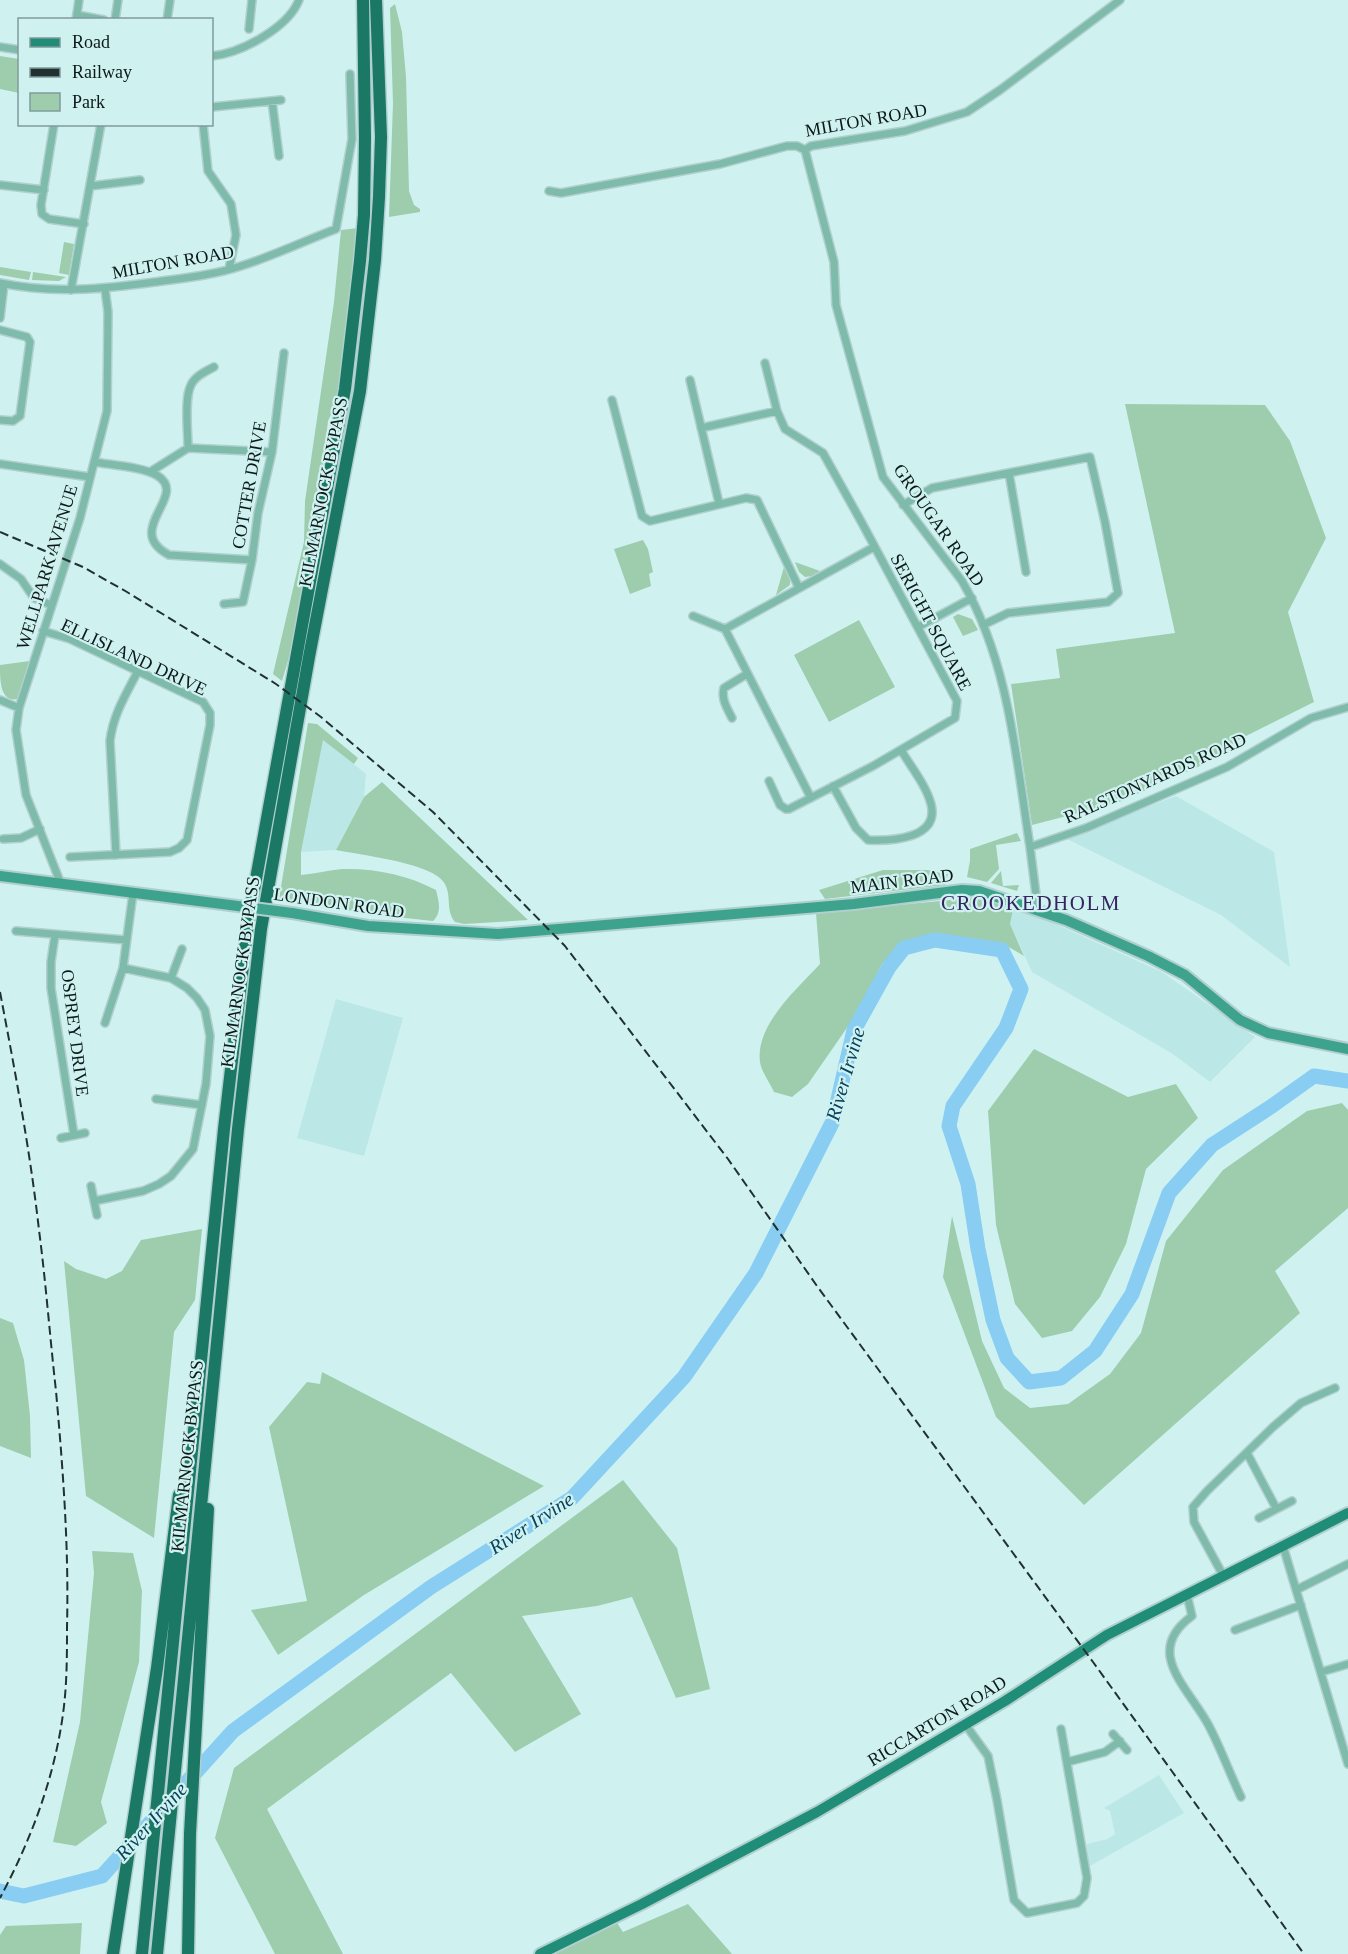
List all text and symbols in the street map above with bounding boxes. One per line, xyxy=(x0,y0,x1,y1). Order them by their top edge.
legend xyxy=(18,18,213,126)
text: Road xyxy=(72,32,110,52)
text: Railway xyxy=(72,62,132,82)
text: Park xyxy=(72,92,105,112)
street label: MILTON ROAD xyxy=(803,99,929,141)
street label: MILTON ROAD xyxy=(110,241,236,283)
street label: KILMARNOCK BYPASS xyxy=(295,395,351,589)
street label: COTTER DRIVE xyxy=(228,419,270,551)
street label: GROUGAR ROAD xyxy=(889,460,989,590)
street label: WELLPARK AVENUE xyxy=(12,482,82,652)
street label: SERIGHT SQUARE xyxy=(886,550,976,694)
street label: ELLISLAND DRIVE xyxy=(58,614,210,700)
street label: RALSTONYARDS ROAD xyxy=(1061,729,1249,827)
street label: MAIN ROAD xyxy=(849,865,955,897)
street label: KILMARNOCK BYPASS xyxy=(217,875,263,1069)
street label: LONDON ROAD xyxy=(272,884,406,922)
district label: CROOKEDHOLM xyxy=(941,891,1121,915)
street label: OSPREY DRIVE xyxy=(57,968,93,1098)
water label: River Irvine xyxy=(821,1025,869,1124)
street label: KILMARNOCK BYPASS xyxy=(167,1359,207,1553)
water label: River Irvine xyxy=(484,1488,577,1559)
street label: RICCARTON ROAD xyxy=(864,1672,1010,1770)
water label: River Irvine xyxy=(110,1778,191,1865)

